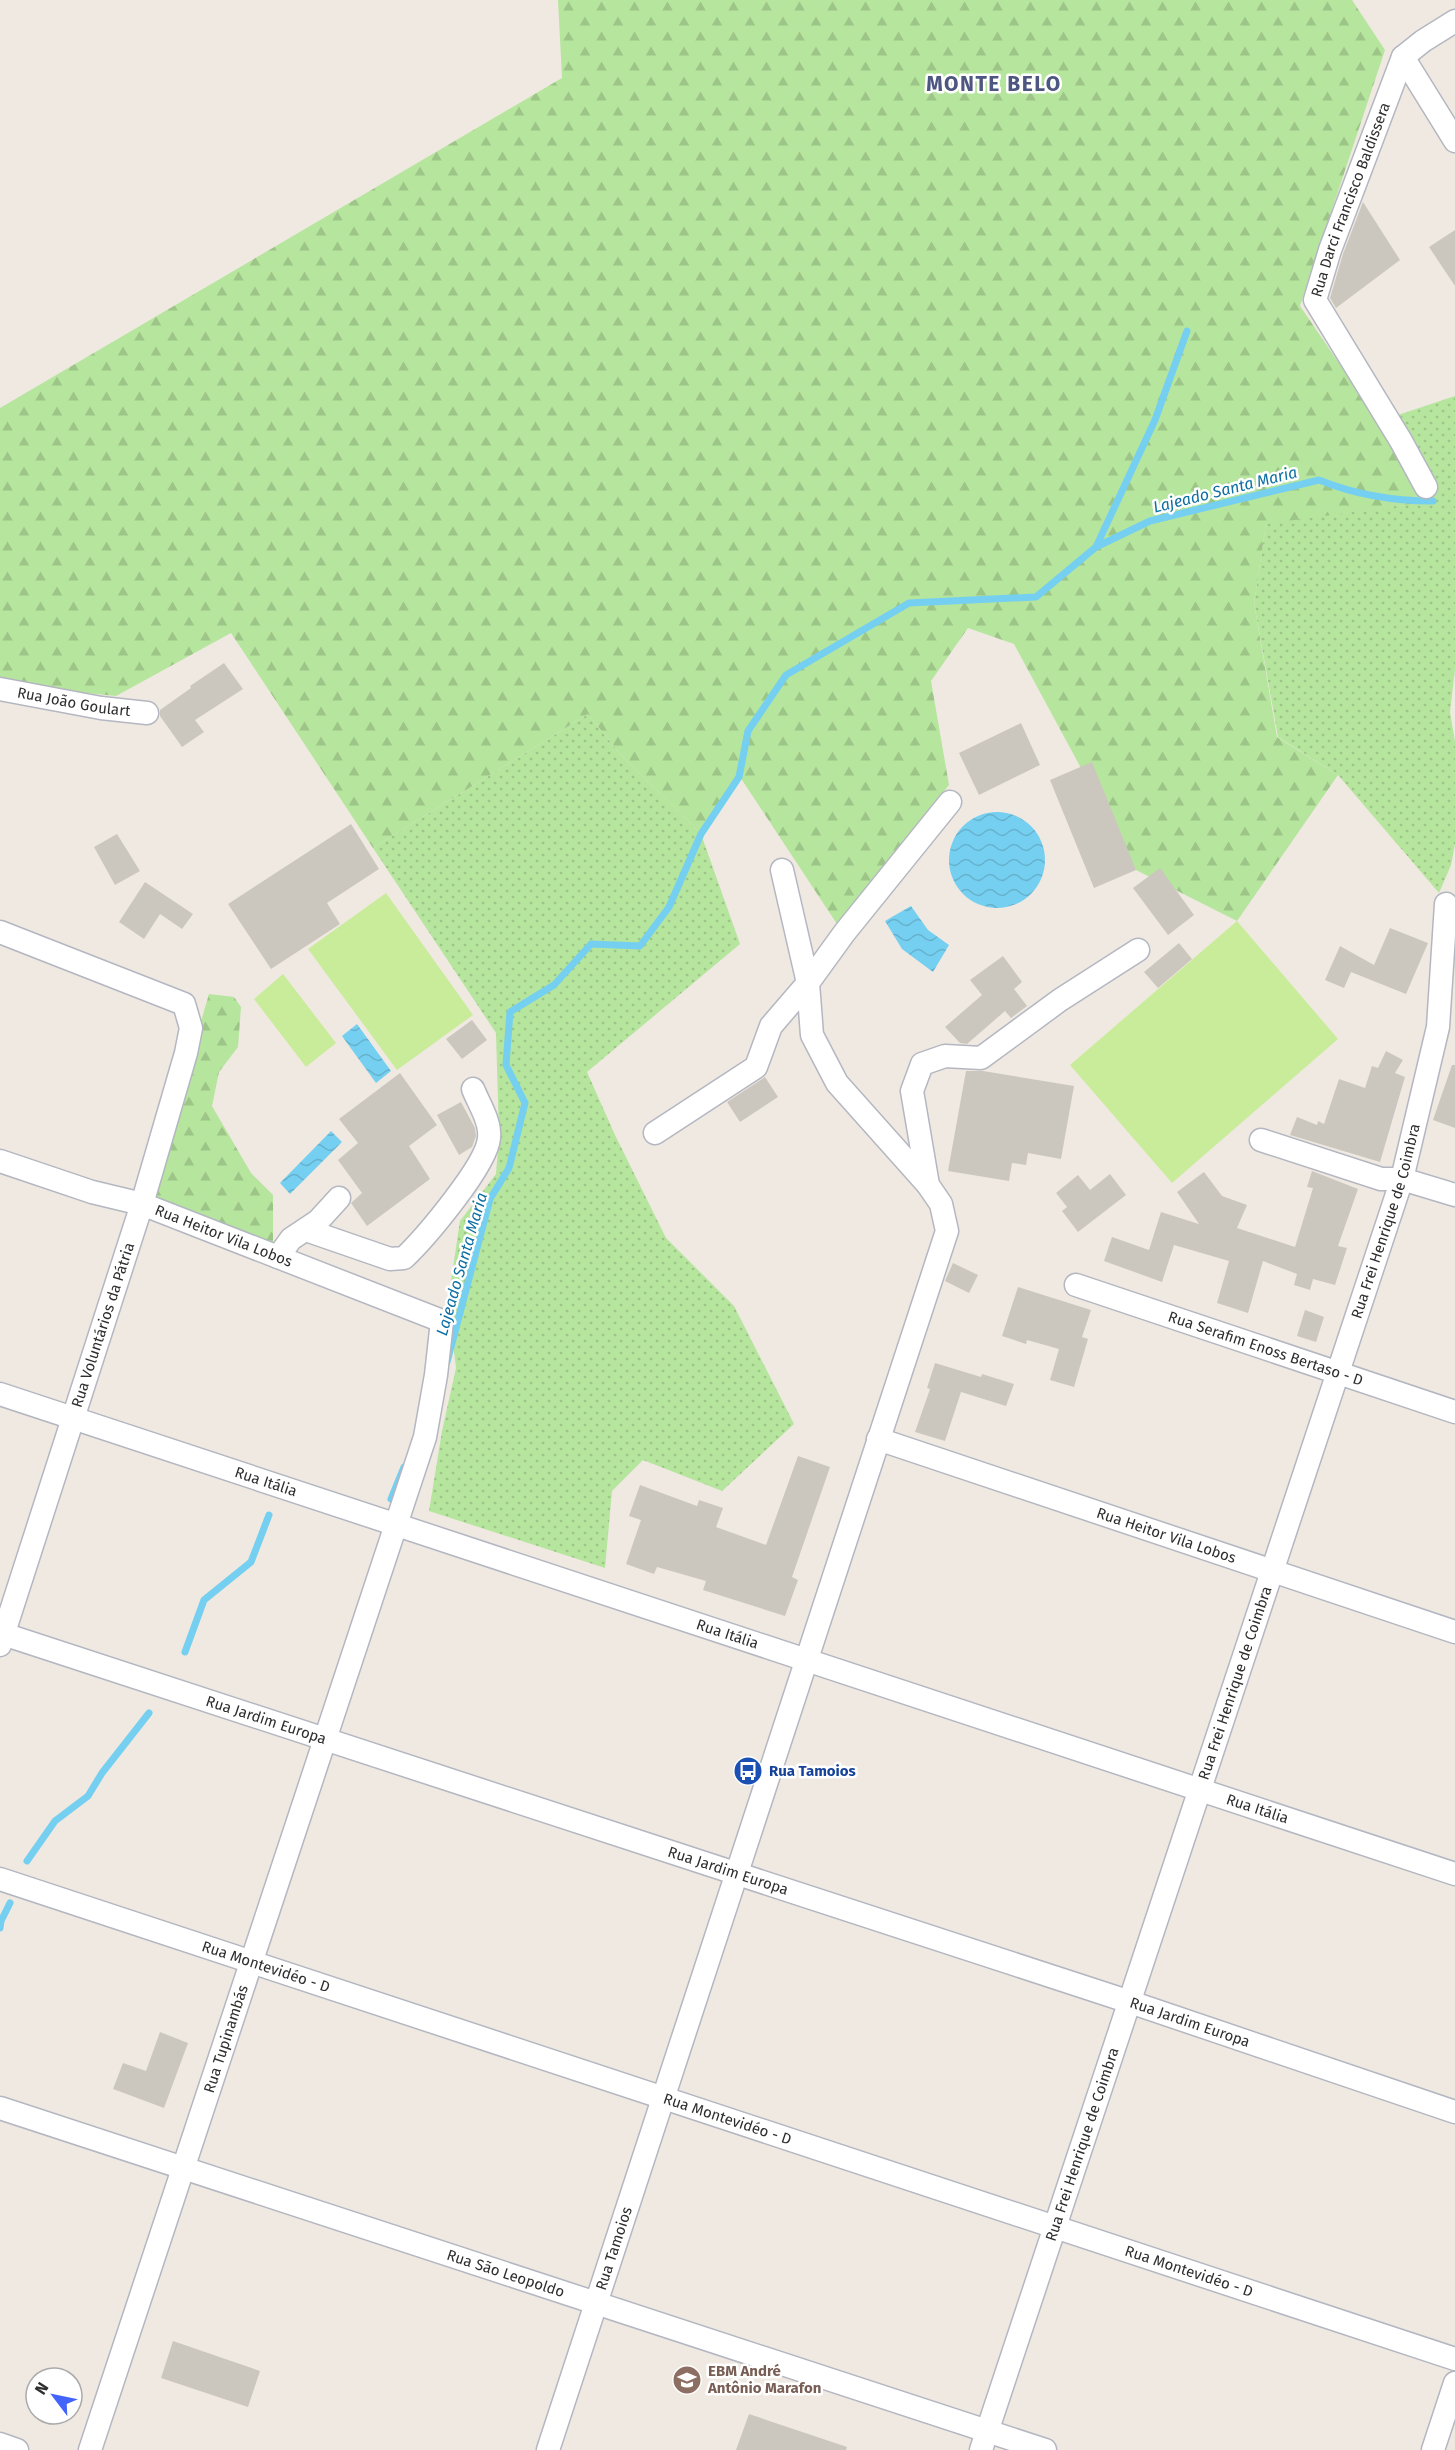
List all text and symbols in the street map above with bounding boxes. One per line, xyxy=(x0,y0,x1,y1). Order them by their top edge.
district label: MONTE BELO xyxy=(926,71,1062,97)
street label: Rua Darci Francisco Baldissera xyxy=(1307,100,1394,299)
water label: Lajeado Santa Maria xyxy=(1151,462,1299,517)
street label: Rua João Goulart xyxy=(16,683,132,720)
street label: Rua Frei Henrique de Coimbra xyxy=(1347,1122,1424,1321)
water label: Lajeado Santa Maria xyxy=(432,1190,491,1338)
street label: Rua Heitor Vila Lobos xyxy=(152,1201,295,1271)
street label: Rua Voluntários da Pátria xyxy=(68,1240,138,1410)
street label: Rua Serafim Enoss Bertaso - D xyxy=(1166,1308,1365,1390)
street label: Rua Itália xyxy=(232,1463,299,1500)
street label: Rua Heitor Vila Lobos xyxy=(1094,1504,1238,1567)
street label: Rua Frei Henrique de Coimbra xyxy=(1195,1584,1276,1782)
street label: Rua Itália xyxy=(694,1615,761,1653)
street label: Rua Jardim Europa xyxy=(204,1692,329,1748)
bus stop icon: Rua Tamoios xyxy=(732,1755,764,1787)
place label: Rua Tamoios xyxy=(769,1762,856,1780)
street label: Rua Itália xyxy=(1224,1790,1291,1827)
street label: Rua Jardim Europa xyxy=(666,1843,791,1899)
street label: Rua Montevidéo - D xyxy=(200,1937,332,1996)
street label: Rua Tupinambás xyxy=(200,1983,252,2095)
street label: Rua Jardim Europa xyxy=(1128,1994,1252,2051)
street label: Rua Frei Henrique de Coimbra xyxy=(1042,2045,1123,2244)
street label: Rua Montevidéo - D xyxy=(661,2089,794,2148)
street label: Rua Tamoios xyxy=(592,2204,636,2293)
street label: Rua Montevidéo - D xyxy=(1123,2242,1255,2301)
street label: Rua São Leopoldo xyxy=(444,2246,567,2301)
place label: EBM André Antônio Marafon xyxy=(707,2362,821,2397)
school or university icon: EBM André Antônio Marafon xyxy=(671,2364,703,2396)
north arrow xyxy=(24,2366,84,2426)
text: N xyxy=(31,2379,53,2398)

